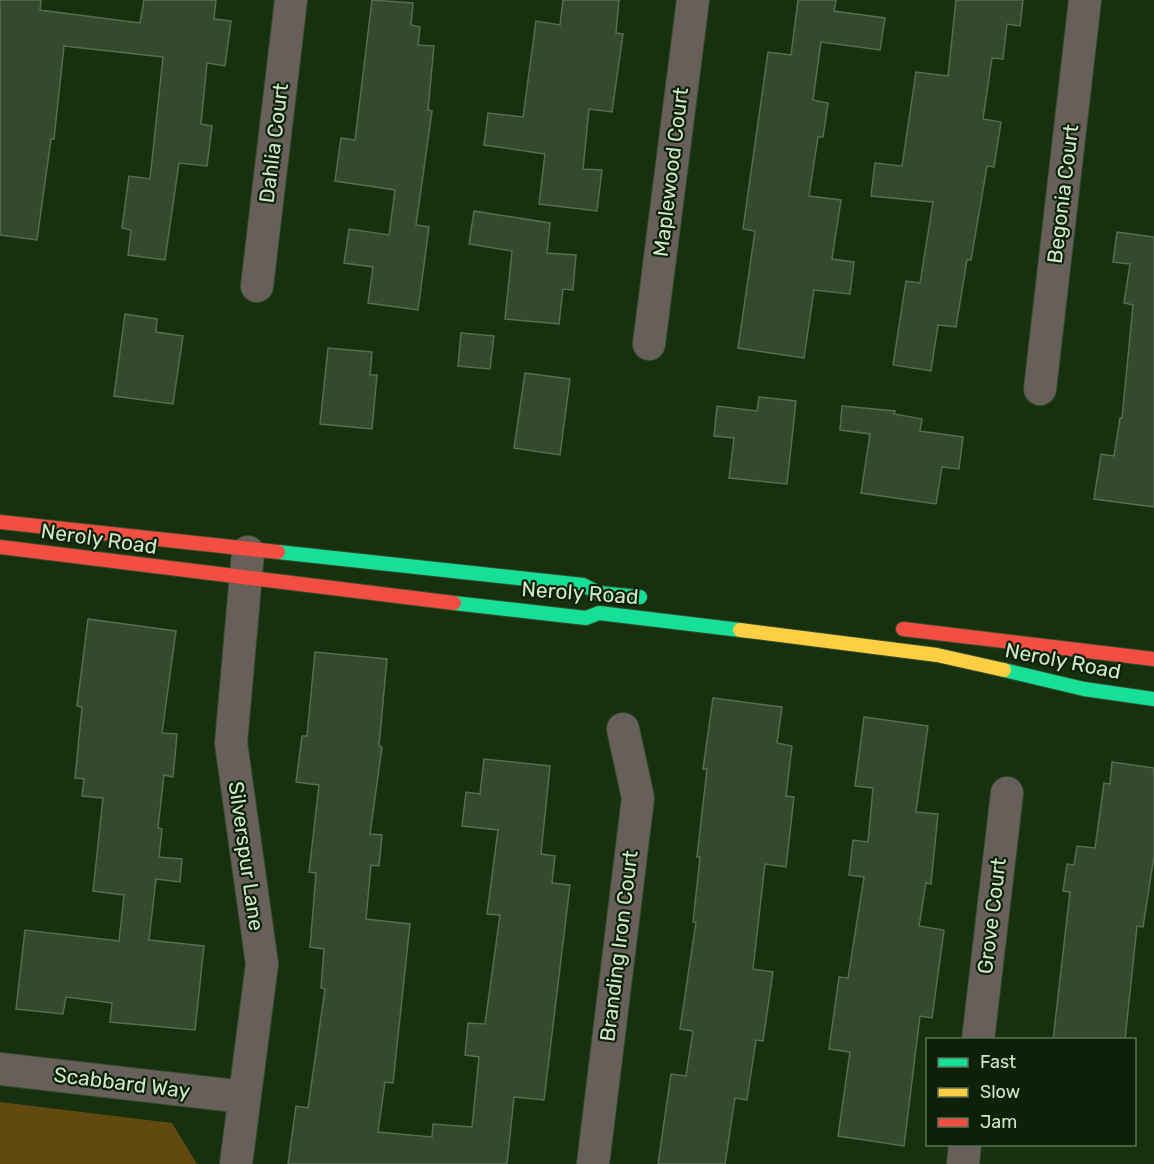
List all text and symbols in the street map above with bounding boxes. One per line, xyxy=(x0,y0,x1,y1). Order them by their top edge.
street label: Dahlia Court xyxy=(254,82,293,204)
street label: Maplewood Court xyxy=(648,86,693,258)
street label: Begonia Court xyxy=(1042,123,1083,265)
street label: Neroly Road xyxy=(39,518,159,559)
street label: Neroly Road xyxy=(521,576,639,609)
street label: Neroly Road xyxy=(1003,637,1123,684)
street label: Silverspur Lane xyxy=(224,780,269,932)
street label: Branding Iron Court xyxy=(594,849,643,1043)
street label: Grove Court xyxy=(972,856,1011,975)
legend xyxy=(926,1038,1136,1146)
text: Fast xyxy=(980,1051,1016,1073)
street label: Scabbard Way xyxy=(52,1062,192,1103)
text: Slow xyxy=(980,1081,1020,1103)
text: Jam xyxy=(980,1111,1017,1133)

